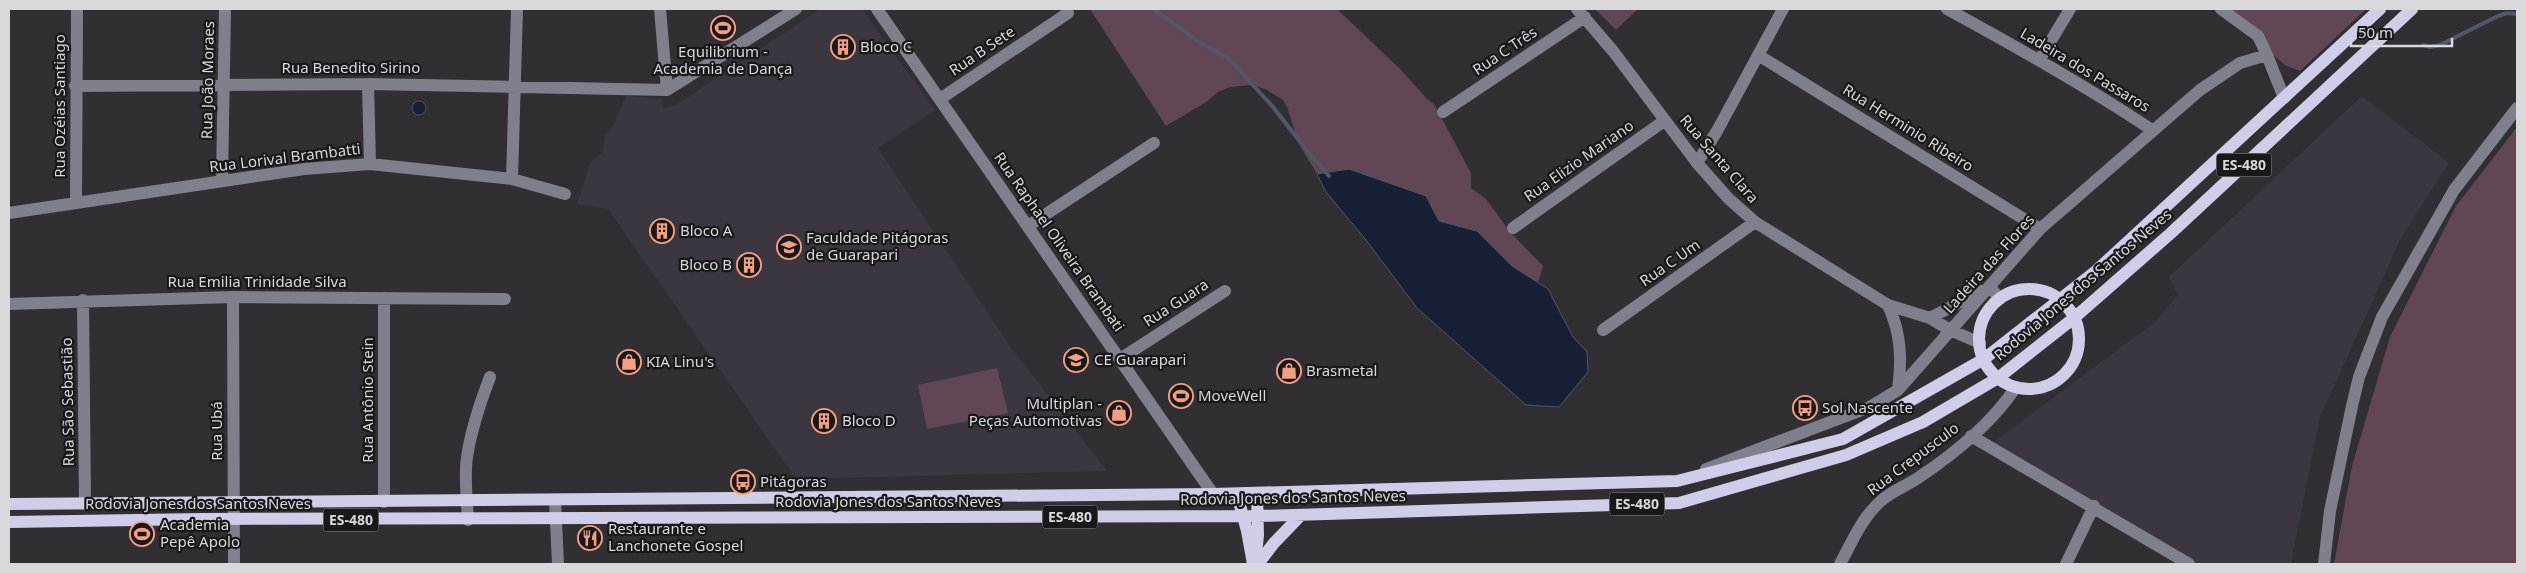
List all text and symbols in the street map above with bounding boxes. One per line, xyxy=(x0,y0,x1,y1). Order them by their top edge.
sports icon: Equilibrium - Academia de Dança xyxy=(710,15,736,41)
scale bar xyxy=(2351,15,2452,47)
street label: Rua João Moraes xyxy=(196,21,218,139)
street label: Rua B Sete xyxy=(945,21,1018,79)
street label: Rua C Três xyxy=(1468,21,1540,79)
street label: Ladeira dos Passaros xyxy=(2017,22,2154,116)
text: 50 m xyxy=(2358,22,2393,42)
street label: Rua Ozéias Santiago xyxy=(49,34,69,178)
building icon: Bloco C xyxy=(830,34,856,60)
place label: Bloco C xyxy=(860,36,913,56)
place label: Equilibrium - Academia de Dança xyxy=(654,41,792,78)
street label: Rua Benedito Sirino xyxy=(282,57,420,77)
street label: Rua Herminio Ribeiro xyxy=(1839,79,1978,175)
street label: Rua Santa Clara xyxy=(1676,110,1764,207)
street label: Rua Elizio Mariano xyxy=(1520,115,1637,206)
street label: Rua Lorival Brambatti xyxy=(208,138,362,176)
street label: Rua Raphael Oliveira Brambati xyxy=(990,148,1130,335)
road number: ES-480 xyxy=(2216,154,2272,176)
street label: Rodovia Jones dos Santos Neves xyxy=(1989,204,2175,364)
street label: Ladeira das Flores xyxy=(1938,209,2038,317)
building icon: Bloco A xyxy=(649,218,675,244)
place label: Bloco A xyxy=(680,220,733,240)
place label: Faculdade Pitágoras de Guarapari xyxy=(806,227,948,264)
school or university icon: Faculdade Pitágoras de Guarapari xyxy=(776,234,802,260)
street label: Rua C Um xyxy=(1635,234,1704,290)
building icon: Bloco B xyxy=(736,252,762,278)
place label: Bloco B xyxy=(679,254,732,274)
street label: Rua Emilia Trinidade Silva xyxy=(167,271,347,291)
street label: Rua Guara xyxy=(1139,274,1212,331)
street label: Rua São Sebastião xyxy=(56,337,78,467)
street label: Rua Antônio Stein xyxy=(357,337,377,463)
school or university icon: CE Guarapari xyxy=(1063,347,1089,373)
shop icon: KIA Linu's xyxy=(616,349,642,375)
place label: CE Guarapari xyxy=(1094,349,1186,369)
place label: KIA Linu's xyxy=(646,351,714,371)
shop icon: Brasmetal xyxy=(1276,358,1302,384)
place label: Brasmetal xyxy=(1306,360,1377,380)
sports icon: MoveWell xyxy=(1168,383,1194,409)
place label: MoveWell xyxy=(1198,385,1266,405)
place label: Multiplan - Peças Automotivas xyxy=(969,393,1102,430)
bus stop icon: Sol Nascente xyxy=(1792,395,1818,421)
place label: Sol Nascente xyxy=(1822,397,1913,417)
shop icon: Multiplan - Peças Automotivas xyxy=(1106,400,1132,426)
street label: Rua Ubá xyxy=(206,401,226,461)
building icon: Bloco D xyxy=(811,408,837,434)
place label: Bloco D xyxy=(842,410,896,430)
street label: Rua Crepusculo xyxy=(1863,417,1962,499)
bus stop icon: Pitágoras xyxy=(730,469,756,495)
place label: Pitágoras xyxy=(760,471,827,491)
street label: Rodovia Jones dos Santos Neves xyxy=(1180,485,1406,509)
street label: Rodovia Jones dos Santos Neves xyxy=(775,491,1001,511)
road number: ES-480 xyxy=(1610,492,1664,516)
street label: Rodovia Jones dos Santos Neves xyxy=(85,493,311,513)
road number: ES-480 xyxy=(1042,506,1098,528)
road number: ES-480 xyxy=(324,508,378,532)
place label: Academia Pepê Apolo xyxy=(160,514,240,551)
place label: Restaurante e Lanchonete Gospel xyxy=(608,518,743,555)
sports icon: Academia Pepê Apolo xyxy=(129,521,155,547)
restaurant icon: Restaurante e Lanchonete Gospel xyxy=(577,525,603,551)

